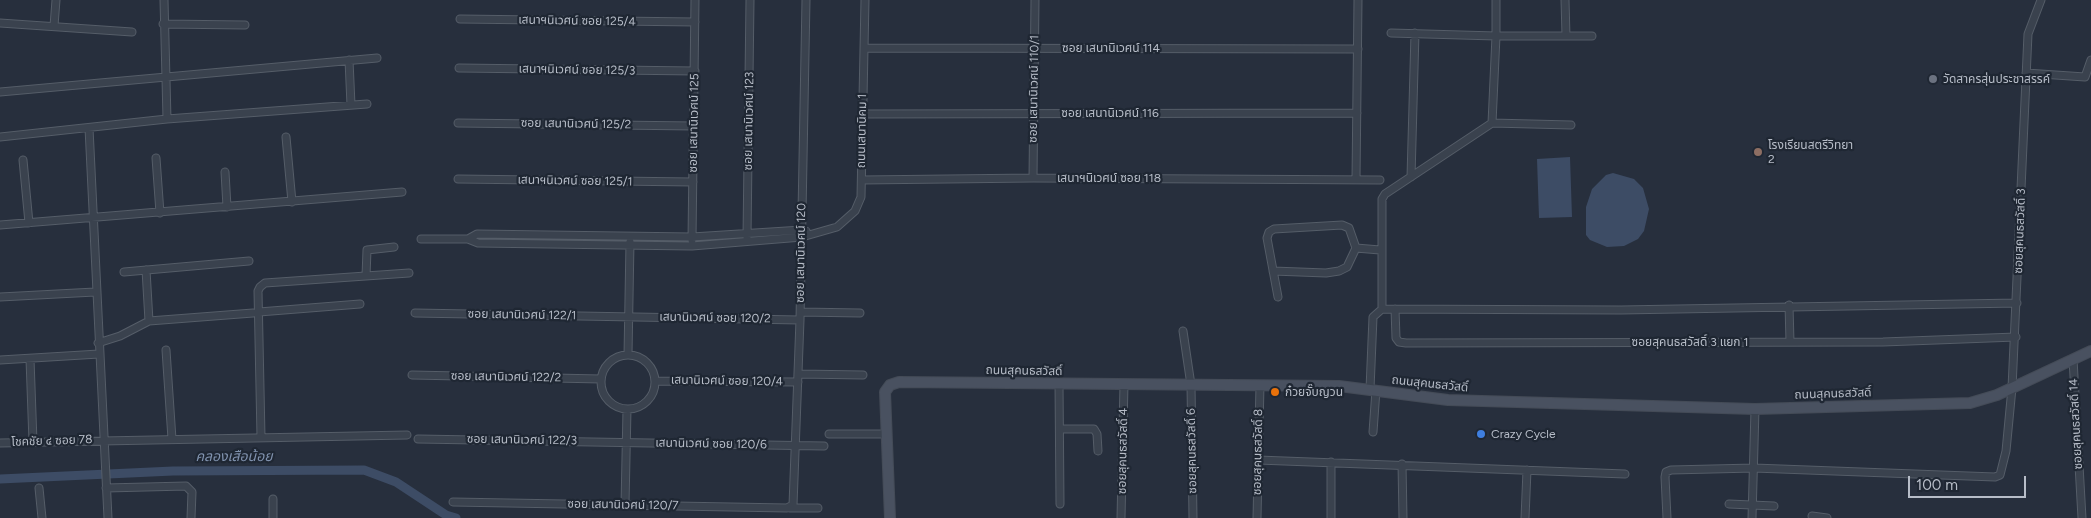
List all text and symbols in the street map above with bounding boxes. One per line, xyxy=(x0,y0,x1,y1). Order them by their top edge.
street label: เสนาฯนิเวศน์ ซอย 125/4 xyxy=(518,13,636,29)
street label: ซอย เสนานิเวศน์ 110/1 xyxy=(1026,35,1042,143)
street label: ซอย เสนานิเวศน์ 114 xyxy=(1062,41,1160,55)
street label: เสนาฯนิเวศน์ ซอย 125/3 xyxy=(519,62,635,78)
street label: ซอย เสนานิเวศน์ 123 xyxy=(741,71,757,171)
place label: วัดสาครสุ่นประชาสรรค์ xyxy=(1943,72,2050,86)
street label: ซอย เสนานิเวศน์ 125 xyxy=(686,73,702,173)
marker: วัดสาครสุ่นประชาสรรค์ xyxy=(1927,73,1939,85)
street label: ถนนเสนานิคม 1 xyxy=(854,94,870,168)
street label: ซอย เสนานิเวศน์ 116 xyxy=(1061,106,1159,120)
street label: ซอย เสนานิเวศน์ 125/2 xyxy=(521,116,631,132)
place label: โรงเรียนสตรีวิทยา 2 xyxy=(1768,138,1853,166)
marker: โรงเรียนสตรีวิทยา 2 xyxy=(1752,146,1764,158)
street label: เสนาฯนิเวศน์ ซอย 118 xyxy=(1057,171,1161,185)
street label: เสนาฯนิเวศน์ ซอย 125/1 xyxy=(517,173,633,189)
street label: ซอยสุคนธสวัสดิ์ 3 xyxy=(2011,188,2029,274)
street label: ซอย เสนานิเวศน์ 120 xyxy=(793,203,809,303)
street label: ซอย เสนานิเวศน์ 122/1 xyxy=(468,307,576,323)
street label: เสนานิเวศน์ ซอย 120/2 xyxy=(659,310,771,326)
street label: ซอยสุคนธสวัสดิ์ 3 แยก 1 xyxy=(1632,335,1748,349)
street label: ถนนสุคนธสวัสดิ์ xyxy=(985,363,1063,379)
street label: ซอย เสนานิเวศน์ 122/2 xyxy=(451,369,561,385)
street label: เสนานิเวศน์ ซอย 120/4 xyxy=(671,373,783,389)
street label: ถนนสุคนธสวัสดิ์ xyxy=(1391,373,1469,395)
street label: ซอยสุคนธสวัสดิ์ 14 xyxy=(2066,378,2086,470)
place label: ก๋วยจั๊บญวน xyxy=(1285,385,1343,399)
street label: ถนนสุคนธสวัสดิ์ xyxy=(1794,385,1872,403)
marker: ก๋วยจั๊บญวน xyxy=(1269,386,1281,398)
street label: ซอยสุคนธสวัสดิ์ 4 xyxy=(1115,408,1131,494)
street label: ซอยสุคนธสวัสดิ์ 6 xyxy=(1184,408,1200,494)
street label: ซอยสุคนธสวัสดิ์ 8 xyxy=(1250,409,1266,495)
place label: Crazy Cycle xyxy=(1491,427,1556,441)
marker: Crazy Cycle xyxy=(1475,428,1487,440)
street label: โชคชัย ๔ ซอย 78 xyxy=(11,432,93,450)
street label: ซอย เสนานิเวศน์ 122/3 xyxy=(467,432,577,448)
street label: เสนานิเวศน์ ซอย 120/6 xyxy=(655,436,767,452)
water label: คลองเสือน้อย xyxy=(195,449,273,465)
scale bar xyxy=(1911,466,2028,498)
text: 100 m xyxy=(1916,476,1958,494)
street label: ซอย เสนานิเวศน์ 120/7 xyxy=(567,497,679,513)

